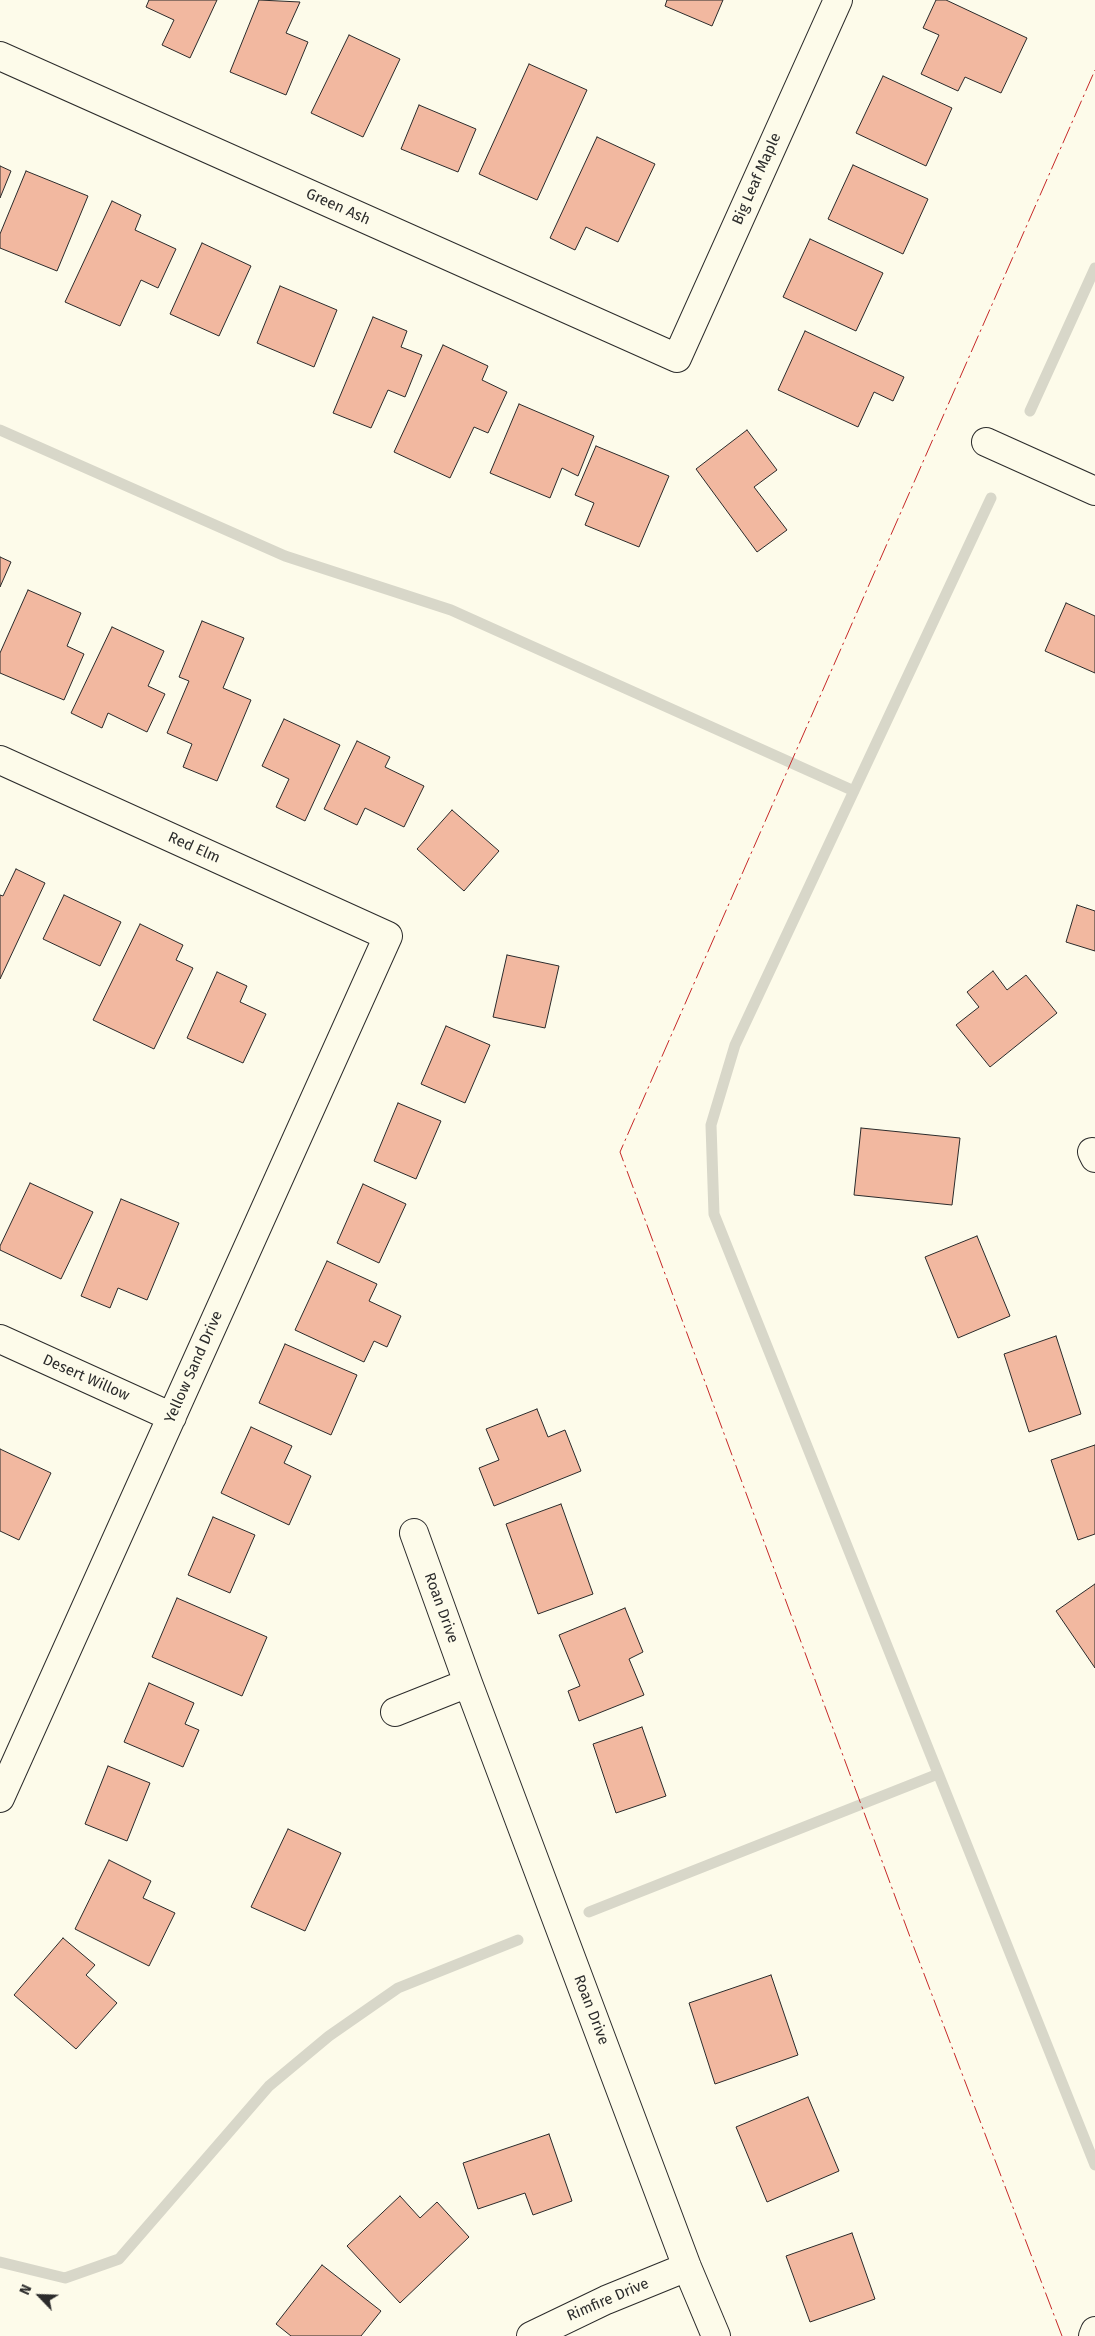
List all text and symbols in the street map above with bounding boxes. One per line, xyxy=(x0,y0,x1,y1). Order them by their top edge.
street label: Big Leaf Maple xyxy=(729,130,785,228)
street label: Green Ash xyxy=(303,185,373,229)
street label: Red Elm xyxy=(165,829,223,867)
street label: Yellow Sand Drive xyxy=(161,1308,227,1426)
street label: Desert Willow xyxy=(40,1351,132,1405)
street label: Roan Drive xyxy=(420,1570,462,1646)
street label: Roan Drive xyxy=(569,1972,613,2048)
north arrow xyxy=(15,2271,65,2321)
street label: Rimfire Drive xyxy=(564,2275,652,2325)
text: N xyxy=(16,2282,35,2297)

